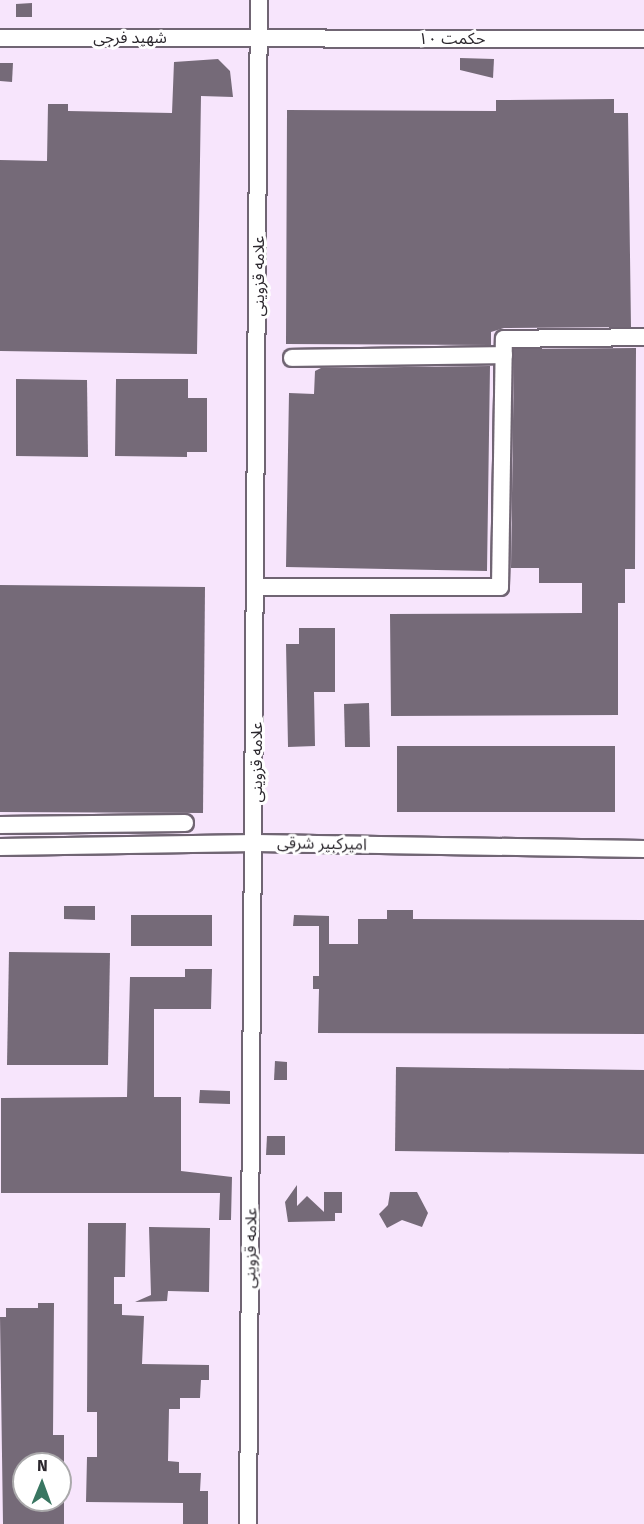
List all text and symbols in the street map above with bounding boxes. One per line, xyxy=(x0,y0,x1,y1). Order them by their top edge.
street label: شهید فرجی xyxy=(93,28,167,48)
street label: حکمت ۱۰ xyxy=(419,29,485,49)
street label: علامه قزوینی xyxy=(249,236,269,316)
street label: علامه قزوینی xyxy=(247,722,267,802)
street label: امیرکبیر شرقی xyxy=(277,834,367,854)
street label: علامه قزوینی xyxy=(241,1207,261,1289)
north arrow xyxy=(12,1452,72,1512)
text: N xyxy=(37,1456,48,1475)

